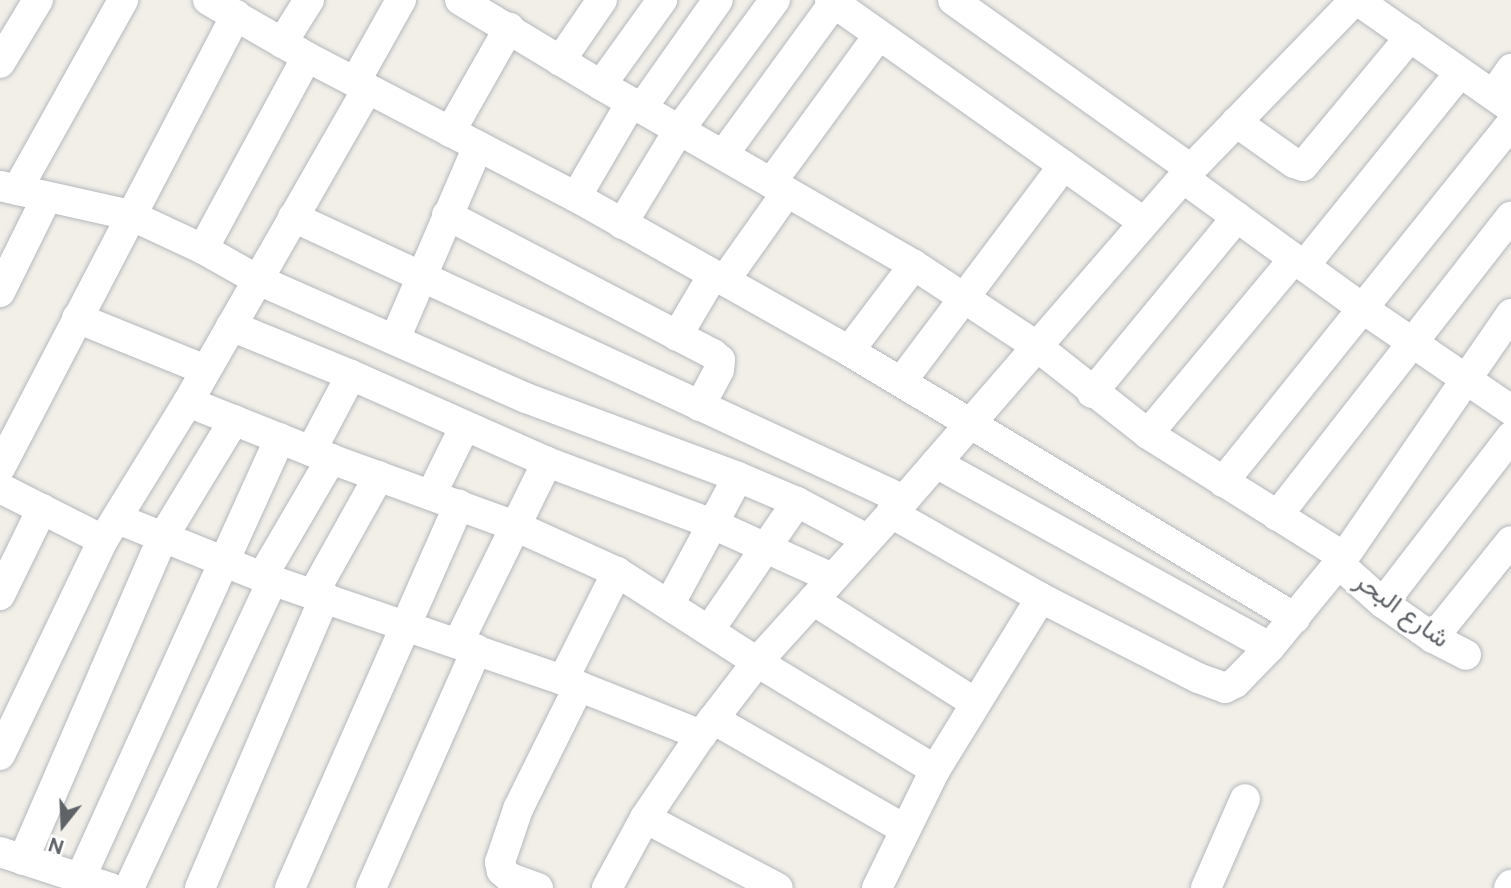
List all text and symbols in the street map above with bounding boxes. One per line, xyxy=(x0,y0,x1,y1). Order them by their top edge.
street label: شارع البحر xyxy=(1349,565,1455,655)
north arrow xyxy=(28,790,98,860)
text: N xyxy=(46,832,67,859)

